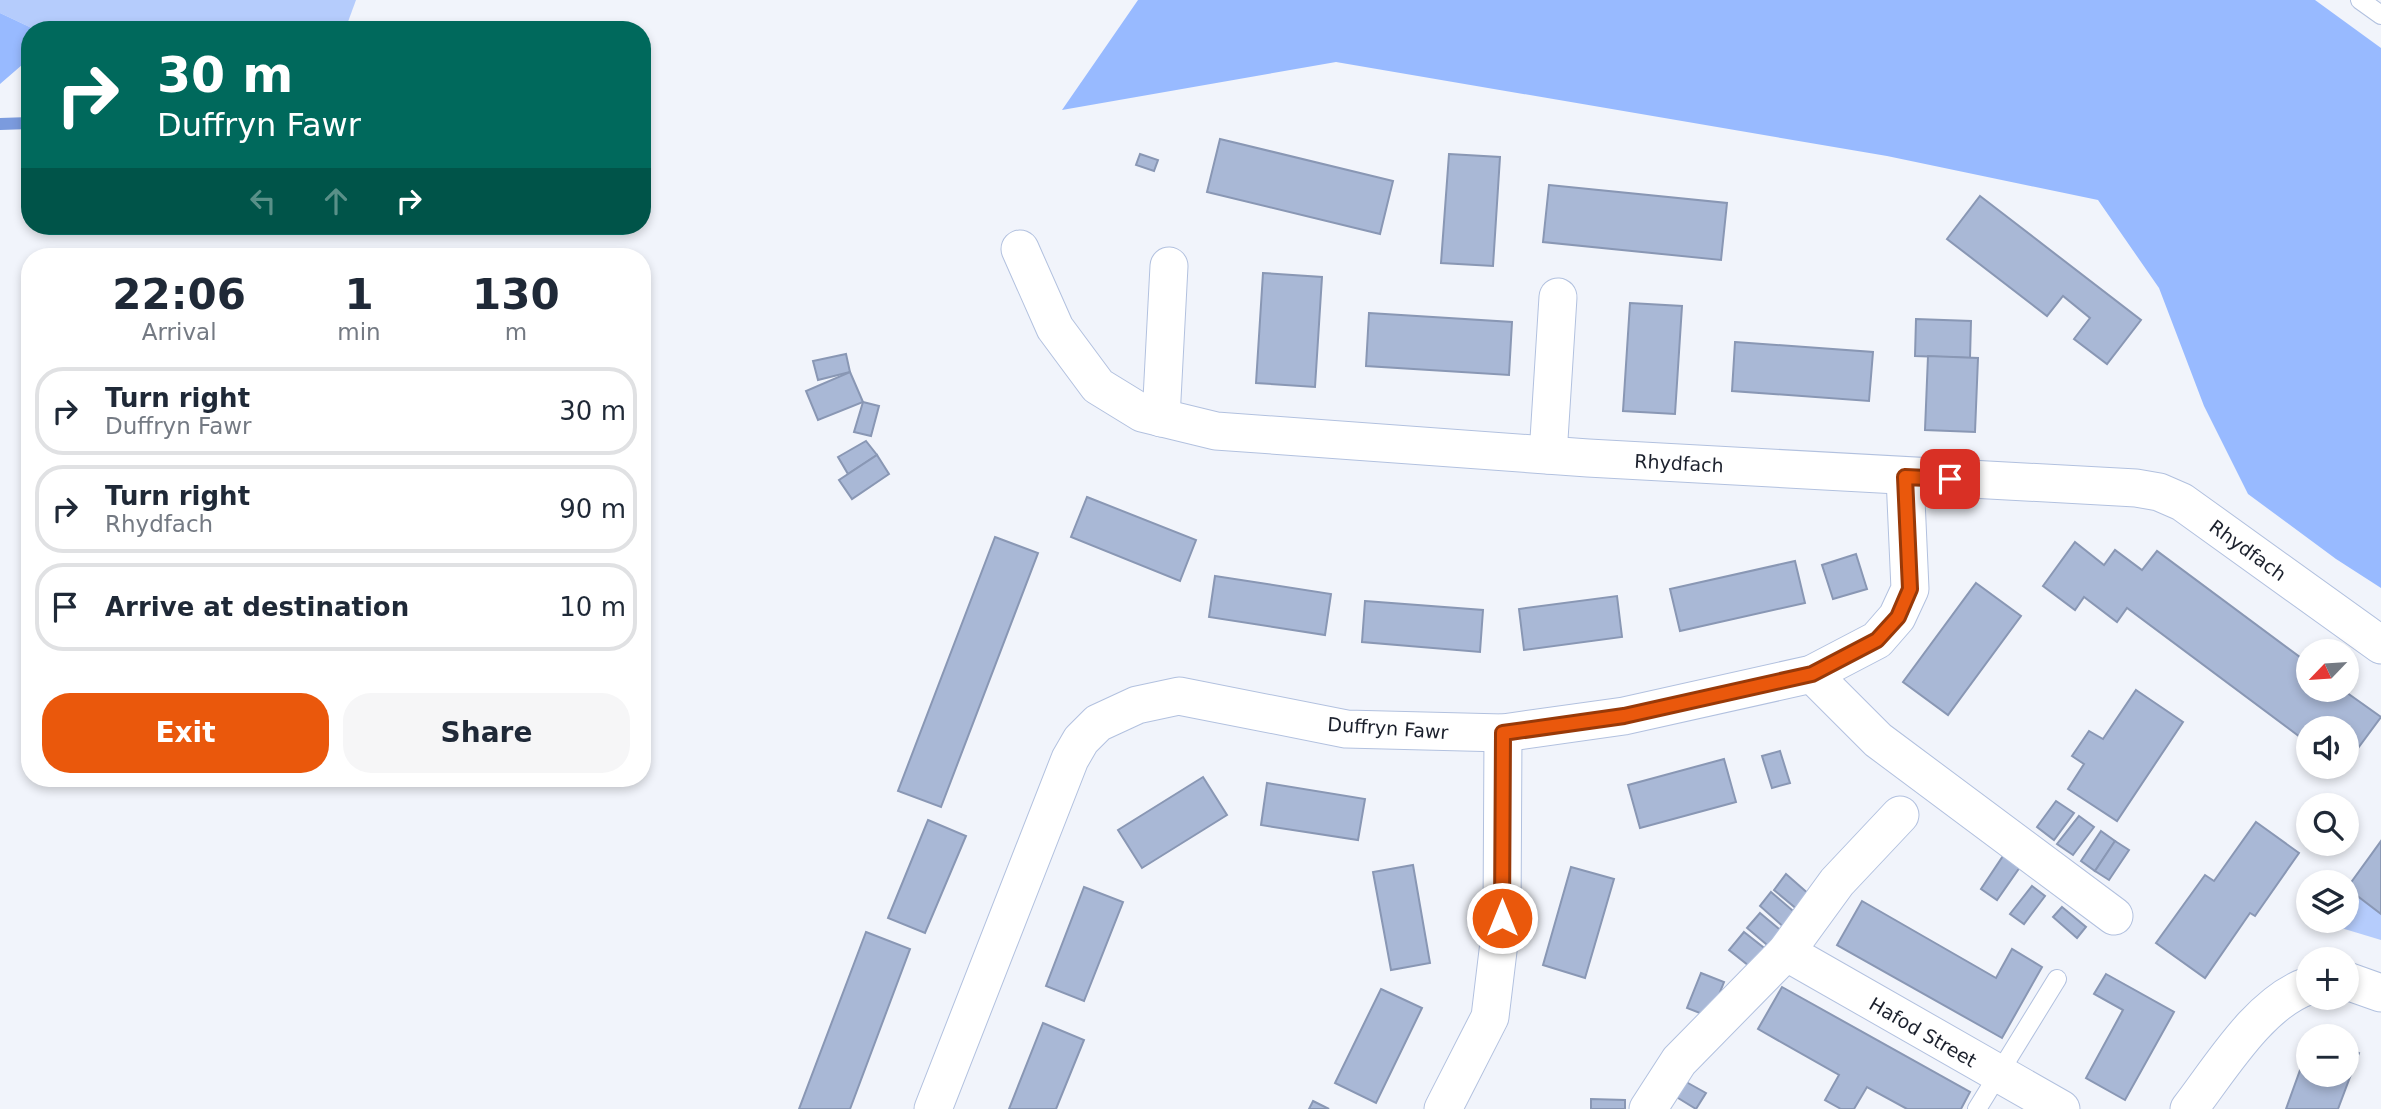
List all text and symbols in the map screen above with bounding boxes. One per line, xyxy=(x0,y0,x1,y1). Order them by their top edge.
text: 30 m xyxy=(157,47,293,104)
icon: right xyxy=(42,49,133,140)
text: Duffryn Fawr xyxy=(157,106,361,144)
icon: left xyxy=(244,182,282,220)
icon: ahead xyxy=(317,182,355,220)
icon: right xyxy=(390,182,428,220)
text: 22:06 xyxy=(112,270,246,319)
text: 1 xyxy=(344,270,374,319)
text: 130 xyxy=(472,270,560,319)
text: Arrival xyxy=(142,319,217,345)
text: min xyxy=(337,319,381,345)
text: m xyxy=(505,319,527,345)
text: Turn right xyxy=(105,383,250,413)
icon: right xyxy=(46,392,84,430)
text: 30 m xyxy=(559,396,626,426)
text: Duffryn Fawr xyxy=(105,413,252,439)
pin xyxy=(1920,449,1980,509)
street label: Rhydfach xyxy=(1634,450,1724,476)
icon: arrive xyxy=(1931,460,1969,498)
text: Turn right xyxy=(105,481,250,511)
icon: right xyxy=(46,490,84,528)
text: 90 m xyxy=(559,494,626,524)
text: Rhydfach xyxy=(105,511,213,537)
street label: Rhydfach xyxy=(2205,515,2291,585)
icon: arrive xyxy=(46,588,84,626)
text: Arrive at destination xyxy=(105,592,409,622)
text: 10 m xyxy=(559,592,626,622)
north arrow xyxy=(2296,639,2359,702)
map controls xyxy=(2296,639,2359,1087)
button: Exit xyxy=(42,693,329,773)
button: Share xyxy=(343,693,630,773)
street label: Duffryn Fawr xyxy=(1327,713,1449,743)
button: sound xyxy=(2296,716,2359,779)
button: search xyxy=(2296,793,2359,856)
button: layers xyxy=(2296,870,2359,933)
position arrow xyxy=(1465,881,1539,955)
button: + xyxy=(2296,947,2359,1010)
street label: Hafod Street xyxy=(1866,992,1980,1072)
button: − xyxy=(2296,1024,2359,1087)

